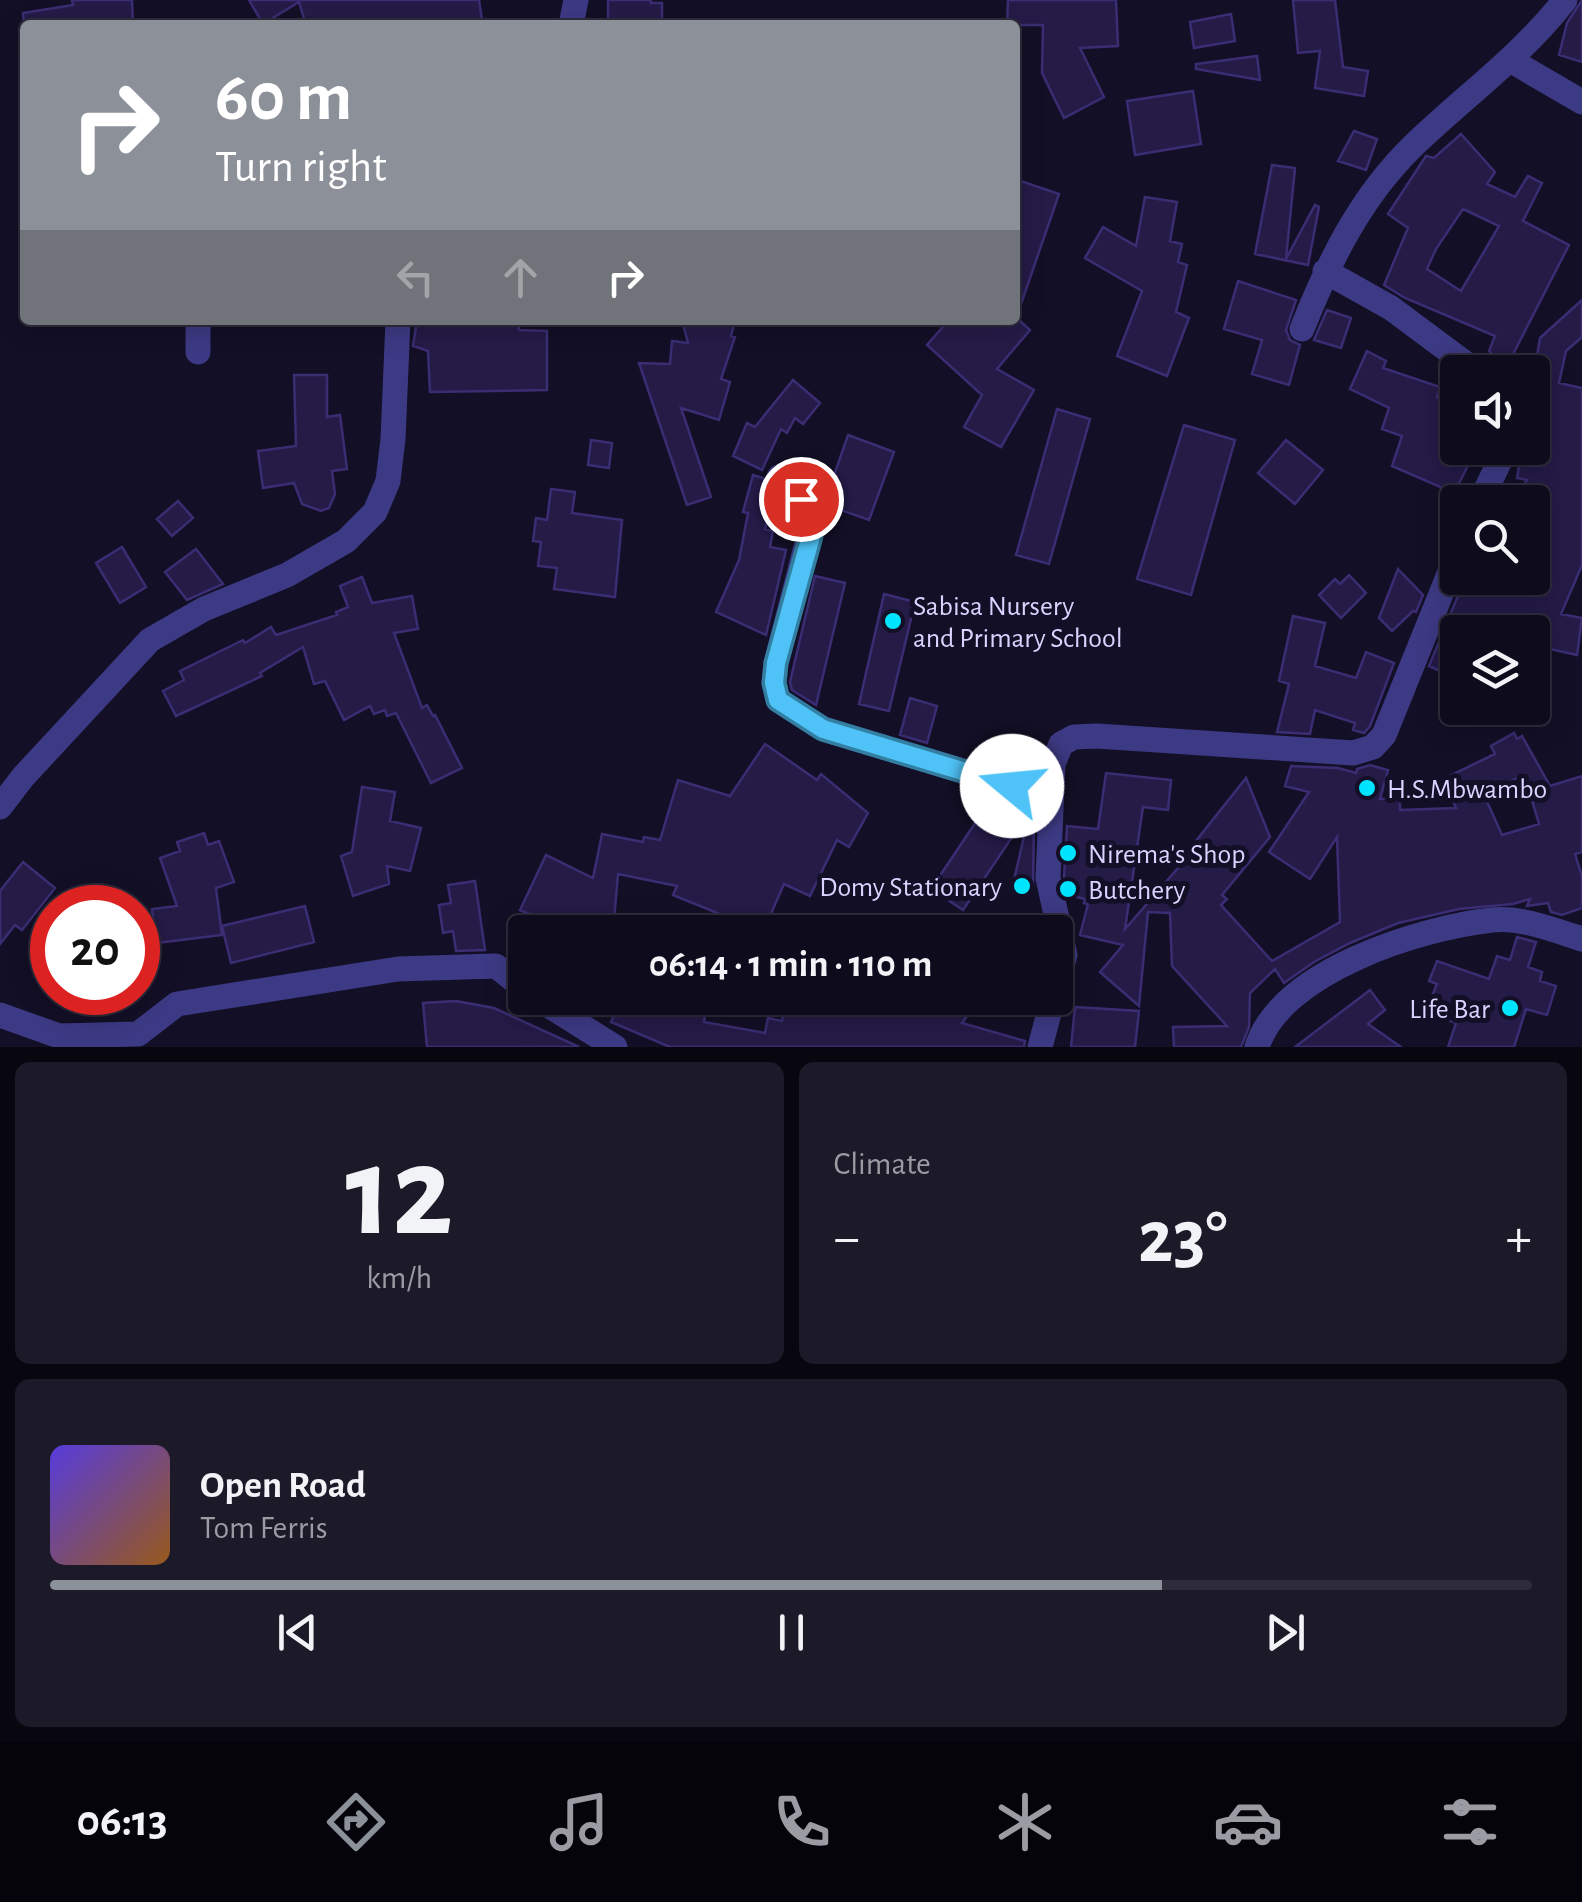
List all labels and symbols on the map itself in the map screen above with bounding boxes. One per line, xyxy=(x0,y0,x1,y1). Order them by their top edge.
pin xyxy=(759,457,844,542)
place label: Sabisa Nursery and Primary School xyxy=(913,593,1123,653)
marker: Sabisa Nursery and Primary School xyxy=(882,610,904,632)
position arrow xyxy=(960,734,1064,838)
place label: H.S.Mbwambo xyxy=(1387,776,1547,804)
marker: H.S.Mbwambo xyxy=(1356,777,1378,799)
place label: Nirema's Shop xyxy=(1088,841,1246,869)
marker: Nirema's Shop xyxy=(1057,842,1079,864)
place label: Domy Stationary xyxy=(819,874,1002,902)
marker: Domy Stationary xyxy=(1011,875,1033,897)
place label: Butchery xyxy=(1088,877,1185,905)
marker: Butchery xyxy=(1057,878,1079,900)
speed limit sign: 20 xyxy=(30,885,160,1015)
place label: Life Bar xyxy=(1409,996,1490,1024)
marker: Life Bar xyxy=(1499,997,1521,1019)

